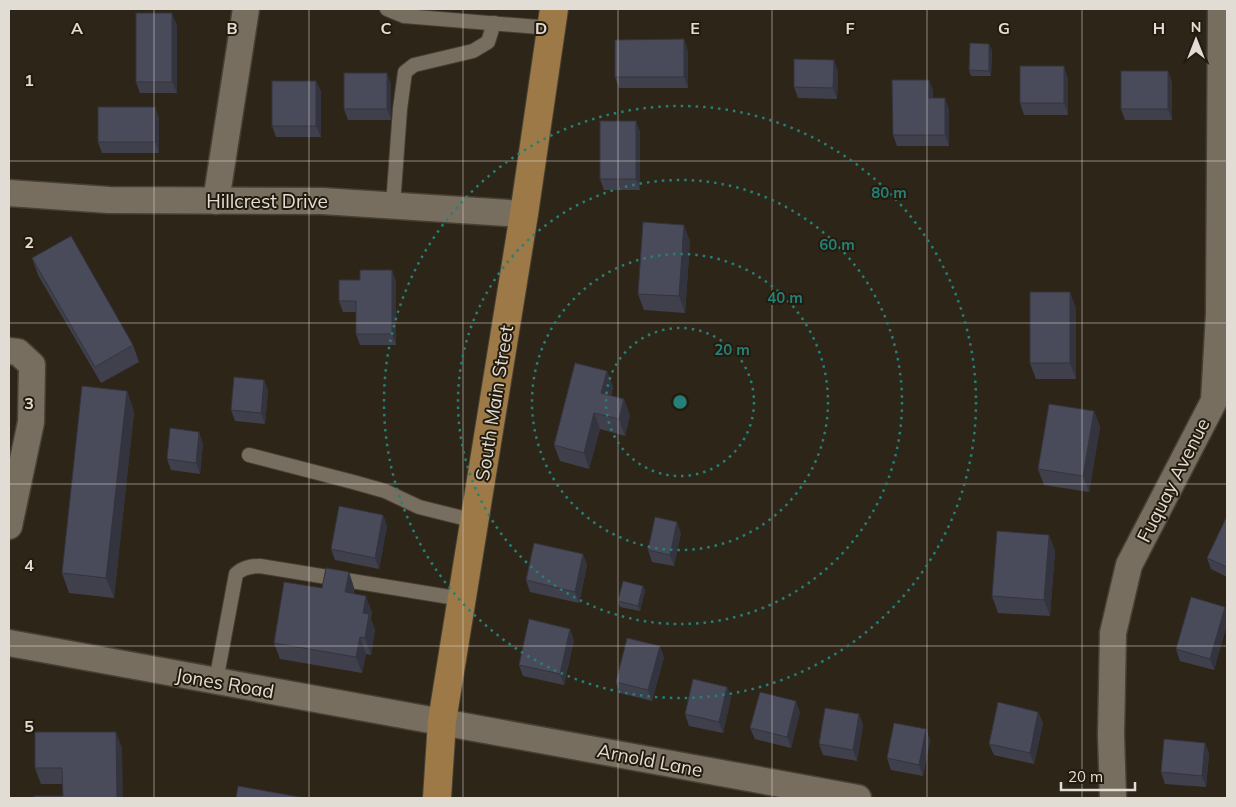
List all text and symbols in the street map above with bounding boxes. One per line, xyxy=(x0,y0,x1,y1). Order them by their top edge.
north arrow xyxy=(1171,15,1221,65)
text: A xyxy=(71,18,83,38)
text: B xyxy=(226,18,238,38)
text: C xyxy=(381,18,392,38)
text: D xyxy=(535,18,547,38)
text: E xyxy=(690,18,700,38)
text: F xyxy=(845,18,855,38)
text: G xyxy=(998,18,1010,38)
text: H xyxy=(1153,18,1165,38)
text: N xyxy=(1191,18,1201,36)
text: 1 xyxy=(24,70,34,90)
text: 80 m xyxy=(871,183,907,202)
street label: Hillcrest Drive xyxy=(206,189,328,213)
text: 2 xyxy=(24,232,34,252)
text: 60 m xyxy=(819,235,855,254)
text: 40 m xyxy=(767,288,803,307)
street label: South Main Street xyxy=(470,323,518,483)
text: 20 m xyxy=(714,340,750,359)
text: 3 xyxy=(24,393,34,413)
centre of rings xyxy=(671,393,689,411)
street label: Fuquay Avenue xyxy=(1131,414,1215,546)
text: 4 xyxy=(24,555,34,575)
street label: Jones Road xyxy=(174,663,276,703)
text: 5 xyxy=(24,716,34,736)
street label: Arnold Lane xyxy=(595,738,705,782)
scale bar xyxy=(1061,760,1135,792)
text: 20 m xyxy=(1068,767,1103,786)

